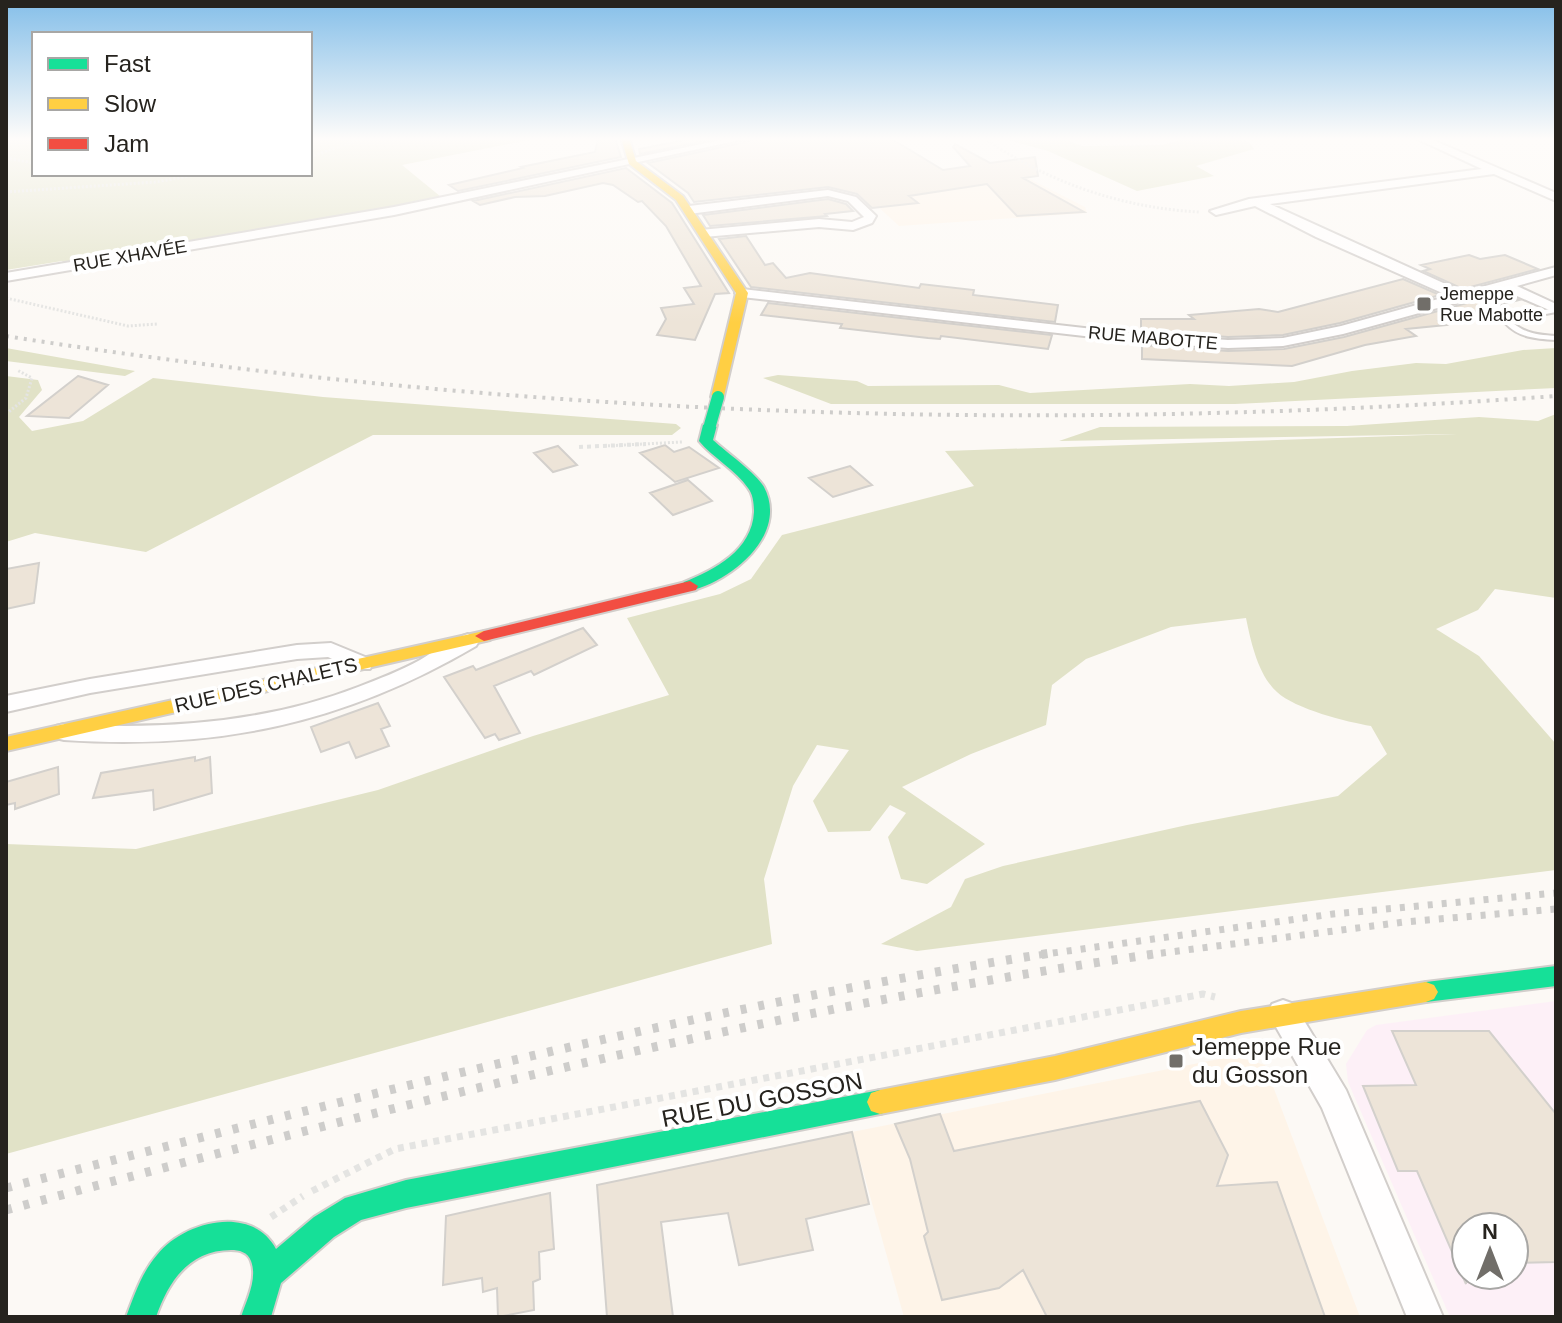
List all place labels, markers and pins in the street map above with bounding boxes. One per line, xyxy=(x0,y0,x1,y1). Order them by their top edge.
place label: Jemeppe Rue Mabotte xyxy=(1440,284,1543,325)
marker: Jemeppe Rue Mabotte xyxy=(1415,295,1433,313)
place label: Jemeppe Rue du Gosson xyxy=(1192,1033,1341,1088)
marker: Jemeppe Rue du Gosson xyxy=(1167,1052,1185,1070)

